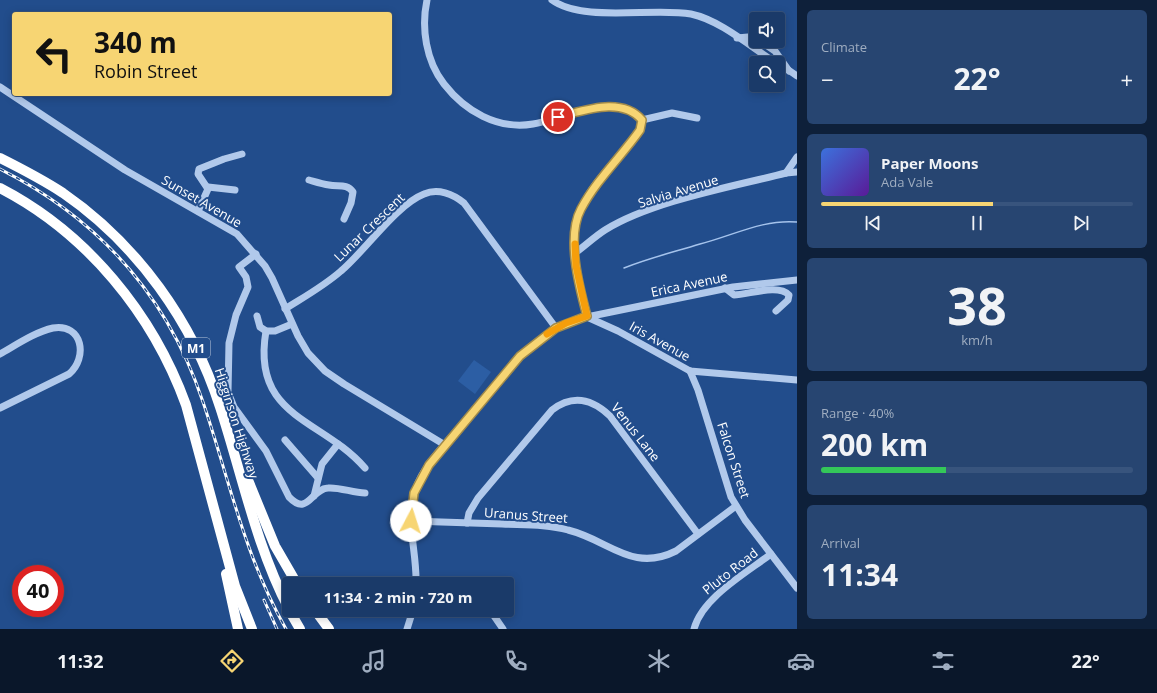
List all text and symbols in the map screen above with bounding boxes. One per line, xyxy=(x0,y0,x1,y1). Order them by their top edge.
map controls xyxy=(749,12,785,92)
button: sound xyxy=(749,12,785,48)
text: 340 m xyxy=(94,23,177,61)
icon: left xyxy=(28,28,80,80)
text: Climate xyxy=(821,38,867,56)
button: search xyxy=(749,56,785,92)
text: 22° xyxy=(953,58,1001,99)
text: Robin Street xyxy=(94,59,197,83)
text: − xyxy=(821,64,834,94)
text: + xyxy=(1120,64,1133,94)
pin xyxy=(541,100,575,134)
icon: arrive xyxy=(547,106,569,128)
text: Paper Moons xyxy=(881,153,979,173)
street label: Salvia Avenue xyxy=(636,170,720,212)
street label: Sunset Avenue xyxy=(159,171,245,231)
text: Ada Vale xyxy=(881,173,933,191)
street label: Lunar Crescent xyxy=(330,188,409,265)
icon: previous xyxy=(862,212,884,234)
icon: pause xyxy=(966,212,988,234)
icon: next xyxy=(1070,212,1092,234)
street label: Erica Avenue xyxy=(649,267,729,301)
text: 38 xyxy=(947,269,1007,340)
street label: Iris Avenue xyxy=(626,317,694,365)
text: km/h xyxy=(961,331,993,349)
road number: M1 xyxy=(182,338,210,358)
street label: Higginson Highway xyxy=(211,365,264,481)
street label: Venus Lane xyxy=(607,399,665,465)
text: Range · 40% xyxy=(821,404,894,422)
street label: Falcon Street xyxy=(713,420,755,501)
text: 200 km xyxy=(821,424,928,465)
position arrow xyxy=(390,500,432,542)
street label: Uranus Street xyxy=(484,503,569,527)
text: Arrival xyxy=(821,534,860,552)
street label: Pluto Road xyxy=(698,544,762,598)
text: 11:34 xyxy=(821,554,898,595)
speed limit sign: 40 xyxy=(12,565,64,617)
text: 11:34 · 2 min · 720 m xyxy=(324,587,472,607)
icon: directions xyxy=(218,647,246,675)
icon: music xyxy=(360,647,388,675)
icon: phone xyxy=(502,647,530,675)
icon: climate xyxy=(645,647,673,675)
icon: car xyxy=(787,647,815,675)
icon: filters xyxy=(929,647,957,675)
text: 11:32 xyxy=(57,649,103,673)
text: 22° xyxy=(1072,649,1100,673)

